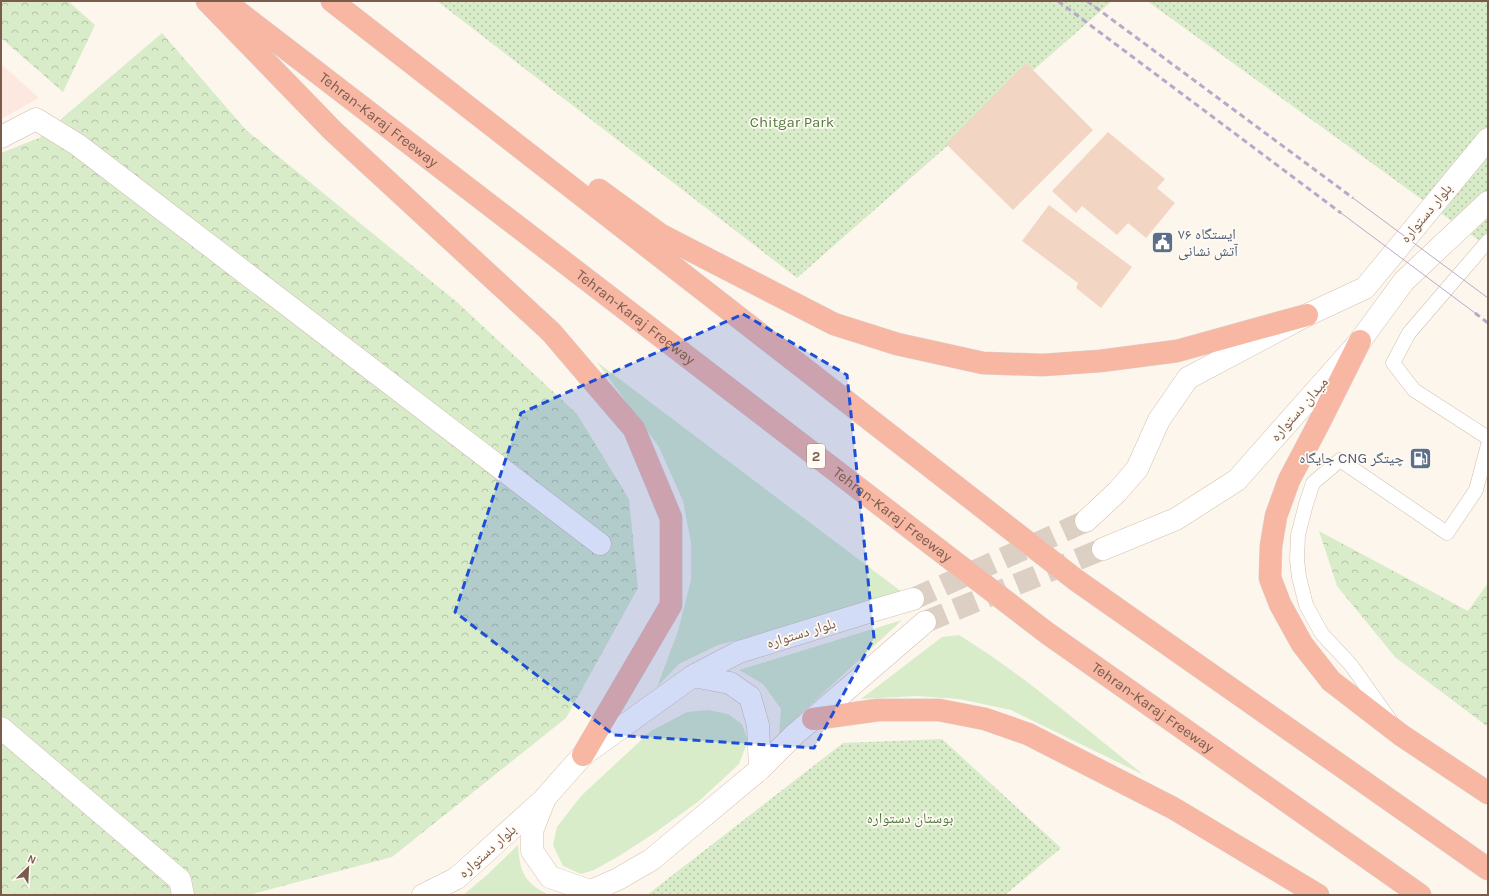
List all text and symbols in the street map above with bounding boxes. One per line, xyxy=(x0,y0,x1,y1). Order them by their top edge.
street label: Tehran-Karaj Freeway xyxy=(316,68,442,171)
park label: Chitgar Park xyxy=(750,113,834,131)
street label: بلوار دستواره xyxy=(1396,180,1456,246)
place label: ایستگاه ۷۶ آتش نشانی xyxy=(1178,225,1239,261)
public building icon: ایستگاه ۷۶ آتش نشانی xyxy=(1149,230,1175,256)
street label: Tehran-Karaj Freeway xyxy=(573,266,699,369)
street label: میدان دستواره xyxy=(1266,373,1333,445)
road number: 2 xyxy=(807,444,825,468)
fuel station icon: جایگاه CNG چیتگر xyxy=(1407,445,1433,471)
place label: جایگاه CNG چیتگر xyxy=(1299,449,1404,467)
street label: Tehran-Karaj Freeway xyxy=(829,463,956,566)
street label: بلوار دستواره xyxy=(764,614,838,652)
street label: Tehran-Karaj Freeway xyxy=(1088,658,1217,756)
park label: بوستان دستواره xyxy=(867,809,953,828)
street label: بلوار دستواره xyxy=(454,820,520,882)
north arrow xyxy=(8,848,48,888)
text: N xyxy=(26,852,38,867)

